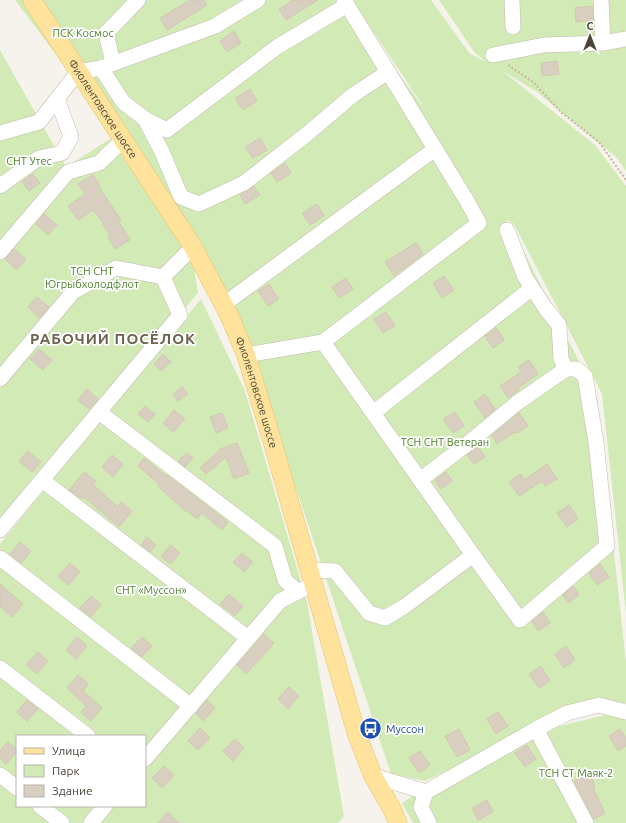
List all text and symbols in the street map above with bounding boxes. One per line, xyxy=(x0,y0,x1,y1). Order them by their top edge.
north arrow xyxy=(570,16,610,56)
text: С xyxy=(586,20,594,32)
park label: ПСК Космос xyxy=(52,27,114,39)
street label: Фиолентовское шоссе xyxy=(66,57,140,161)
park label: СНТ Утес xyxy=(6,155,52,167)
park label: ТСН СНТ Югрыбхолодфлот xyxy=(45,265,139,290)
district label: РАБОЧИЙ ПОСЁЛОК xyxy=(30,329,196,347)
street label: Фиолентовское шоссе xyxy=(233,335,280,449)
park label: ТСН СНТ Ветеран xyxy=(401,436,489,448)
park label: СНТ «Муссон» xyxy=(115,584,187,596)
bus stop icon: Муссон xyxy=(358,716,384,742)
place label: Муссон xyxy=(386,723,424,735)
legend xyxy=(16,735,146,807)
text: Улица xyxy=(52,744,85,757)
text: Парк xyxy=(52,764,80,777)
park label: ТСН СТ Маяк-2 xyxy=(539,767,613,779)
text: Здание xyxy=(52,784,93,797)

